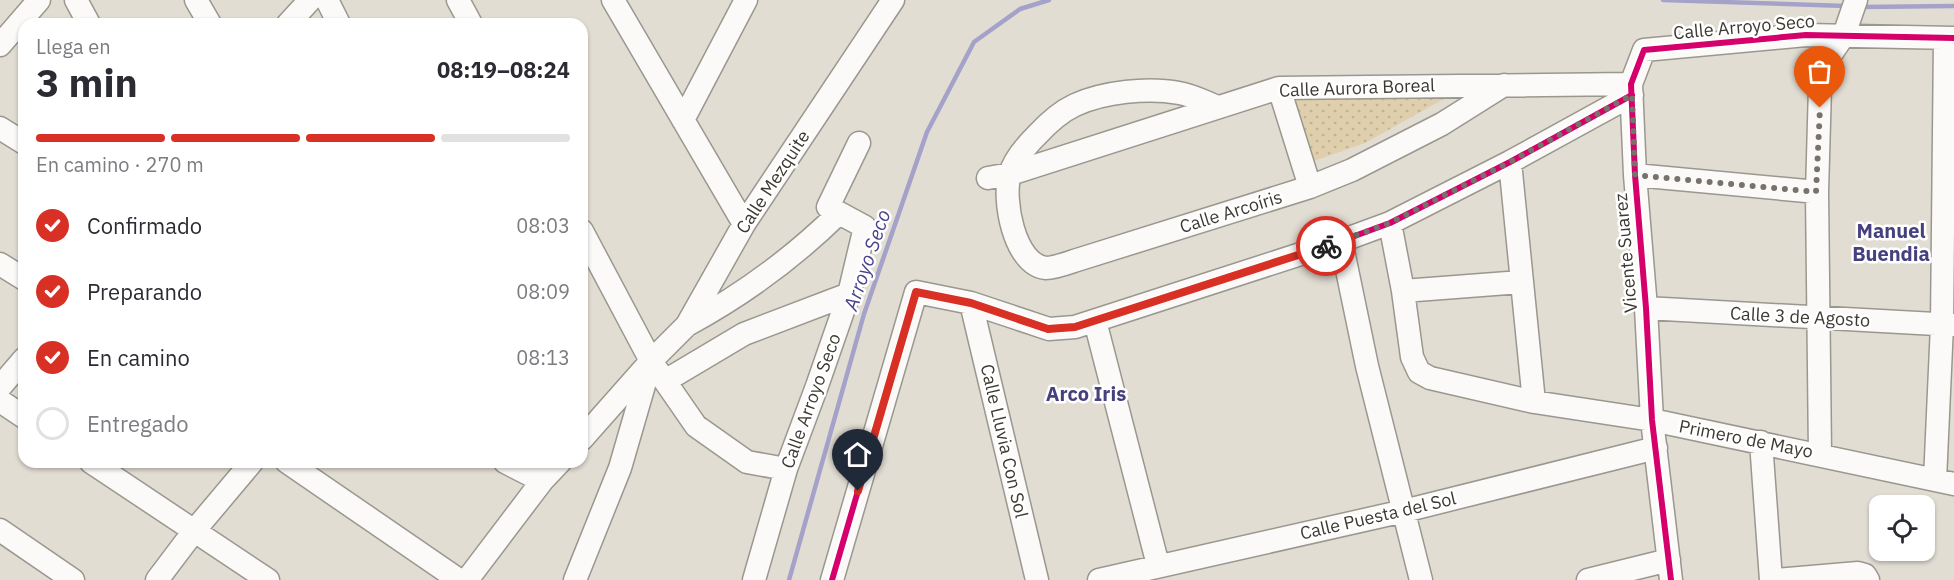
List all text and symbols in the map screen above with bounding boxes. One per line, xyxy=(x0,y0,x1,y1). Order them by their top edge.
street label: Calle Arroyo Seco xyxy=(1672,9,1816,44)
text: Llega en xyxy=(36,33,111,60)
pin xyxy=(1794,46,1845,108)
text: 08:19–08:24 xyxy=(437,55,570,84)
icon: bag xyxy=(1803,55,1836,88)
text: 3 min xyxy=(36,57,138,108)
street label: Calle Aurora Boreal xyxy=(1279,73,1435,102)
street label: Calle Mezquite xyxy=(731,126,815,238)
text: En camino · 270 m xyxy=(36,151,204,178)
street label: Calle Arcoíris xyxy=(1177,185,1285,238)
street label: Vicente Suarez xyxy=(1609,192,1642,314)
water label: Arroyo Seco xyxy=(836,206,896,315)
icon: check xyxy=(36,209,69,242)
text: Confirmado xyxy=(87,211,202,240)
text: 08:03 xyxy=(516,212,570,239)
courier xyxy=(1296,216,1356,276)
district label: Manuel Buendia xyxy=(1852,217,1930,267)
icon: bike xyxy=(1310,230,1343,263)
icon: check xyxy=(36,275,69,308)
text: Preparando xyxy=(87,277,202,306)
text: 08:09 xyxy=(516,278,570,305)
street label: Calle 3 de Agosto xyxy=(1729,301,1871,332)
street label: Calle Arroyo Seco xyxy=(775,330,846,471)
icon: check xyxy=(36,341,69,374)
text: En camino xyxy=(87,343,190,372)
text: 08:13 xyxy=(516,344,570,371)
street label: Calle Lluvia Con Sol xyxy=(976,362,1033,520)
district label: Arco Iris xyxy=(1046,380,1126,407)
text: Entregado xyxy=(87,409,188,438)
street label: Primero de Mayo xyxy=(1677,414,1815,463)
pin xyxy=(832,429,883,491)
icon: home xyxy=(841,438,874,471)
street label: Calle Puesta del Sol xyxy=(1298,486,1458,545)
map controls xyxy=(1869,495,1935,561)
button: locate xyxy=(1869,495,1935,561)

